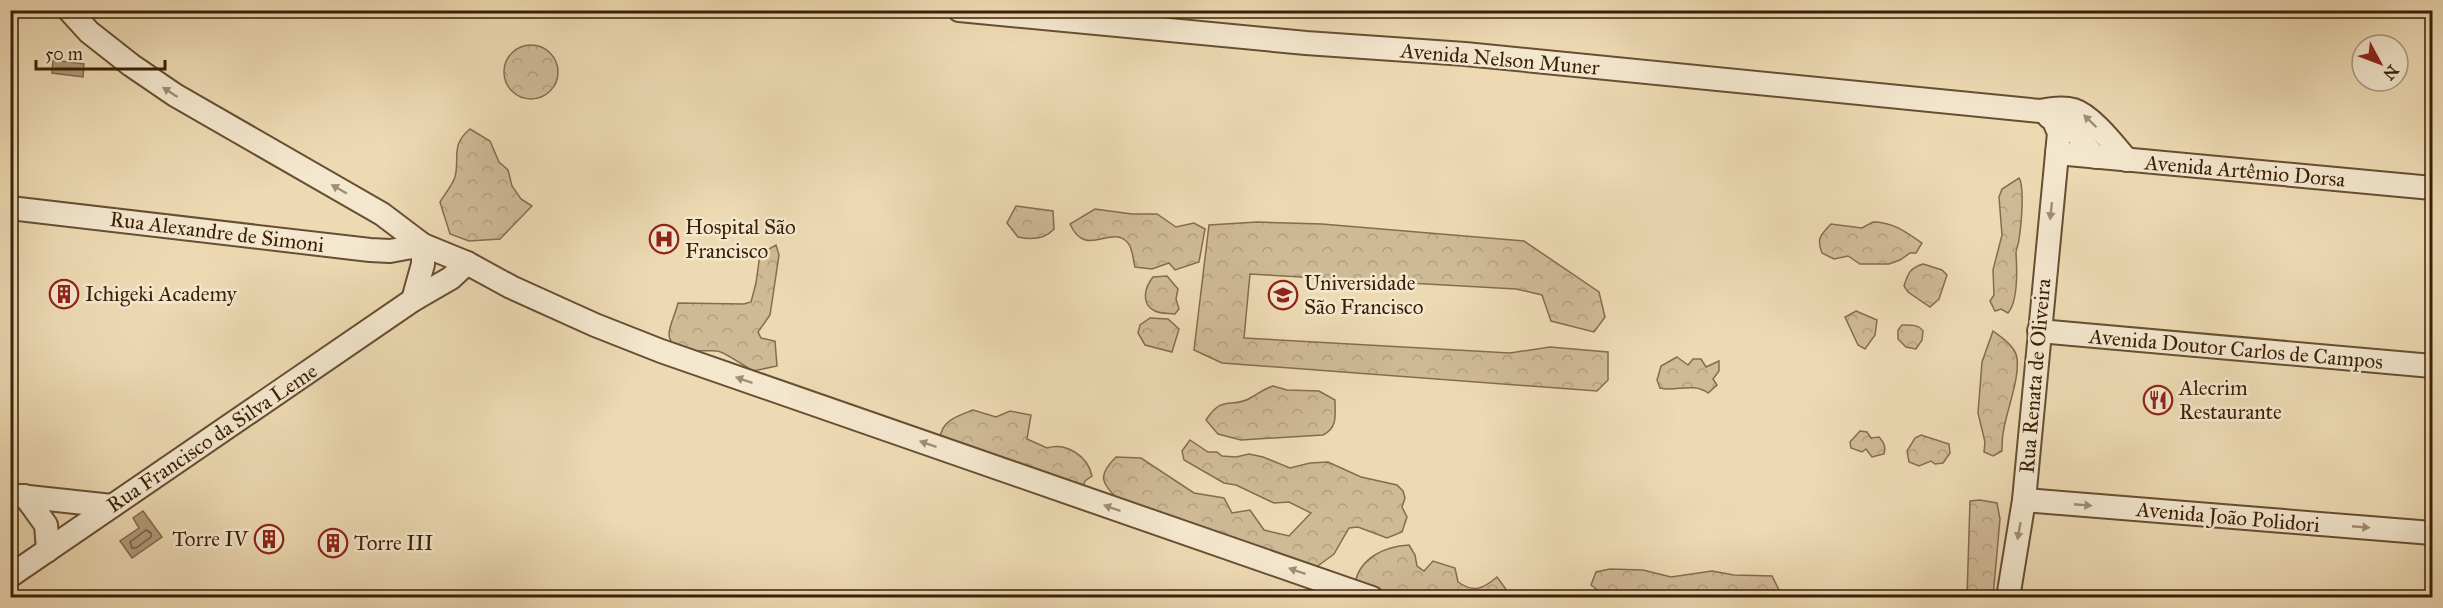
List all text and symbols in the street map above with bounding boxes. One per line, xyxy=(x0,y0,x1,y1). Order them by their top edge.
scale bar xyxy=(36,33,165,71)
north arrow xyxy=(2350,33,2410,93)
street label: Avenida Nelson Muner xyxy=(1398,37,1601,81)
text: 50 m xyxy=(45,43,83,65)
text: N xyxy=(2379,61,2403,84)
one-way arrow xyxy=(162,86,179,97)
one-way arrow xyxy=(2082,114,2097,128)
street label: Avenida Artêmio Dorsa xyxy=(2143,149,2347,193)
one-way arrow xyxy=(330,184,347,194)
one-way arrow xyxy=(2046,202,2056,221)
street label: Rua Alexandre de Simoni xyxy=(108,206,326,258)
place label: Hospital São Francisco xyxy=(685,214,796,264)
hospital icon: Hospital São Francisco xyxy=(648,223,680,255)
place label: Universidade São Francisco xyxy=(1304,270,1424,320)
street label: Rua Renata de Oliveira xyxy=(2014,277,2056,475)
building icon: Ichigeki Academy xyxy=(48,278,80,310)
school or university icon: Universidade São Francisco xyxy=(1267,279,1299,311)
place label: Ichigeki Academy xyxy=(85,281,238,307)
street label: Avenida Doutor Carlos de Campos xyxy=(2087,323,2384,375)
street label: Rua Francisco da Silva Leme xyxy=(102,358,322,518)
one-way arrow xyxy=(735,375,753,385)
place label: Alecrim Restaurante xyxy=(2178,375,2282,425)
restaurant icon: Alecrim Restaurante xyxy=(2142,384,2174,416)
one-way arrow xyxy=(919,438,937,448)
street label: Avenida João Polidori xyxy=(2134,496,2321,538)
one-way arrow xyxy=(2073,500,2092,510)
one-way arrow xyxy=(1103,502,1121,512)
one-way arrow xyxy=(2014,521,2023,540)
one-way arrow xyxy=(2351,522,2370,532)
building icon: Torre IV xyxy=(253,523,285,555)
place label: Torre IV xyxy=(172,526,249,552)
building icon: Torre III xyxy=(317,527,349,559)
place label: Torre III xyxy=(354,530,433,556)
one-way arrow xyxy=(1288,566,1306,576)

